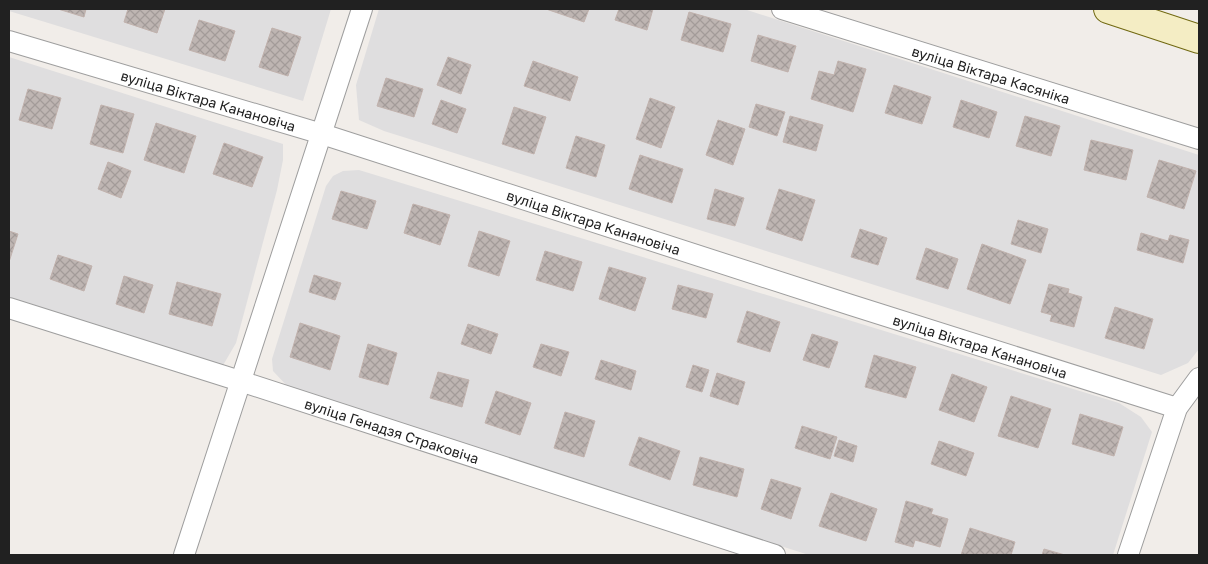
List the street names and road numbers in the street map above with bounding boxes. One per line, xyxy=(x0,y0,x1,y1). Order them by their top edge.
street label: вуліца Віктара Касяніка xyxy=(910,42,1072,107)
street label: вуліца Віктара Канановіча xyxy=(119,66,298,134)
street label: вуліца Віктара Канановіча xyxy=(505,186,683,258)
street label: вуліца Віктара Канановіча xyxy=(891,310,1069,381)
street label: вуліца Генадзя Страковіча xyxy=(303,394,481,467)

